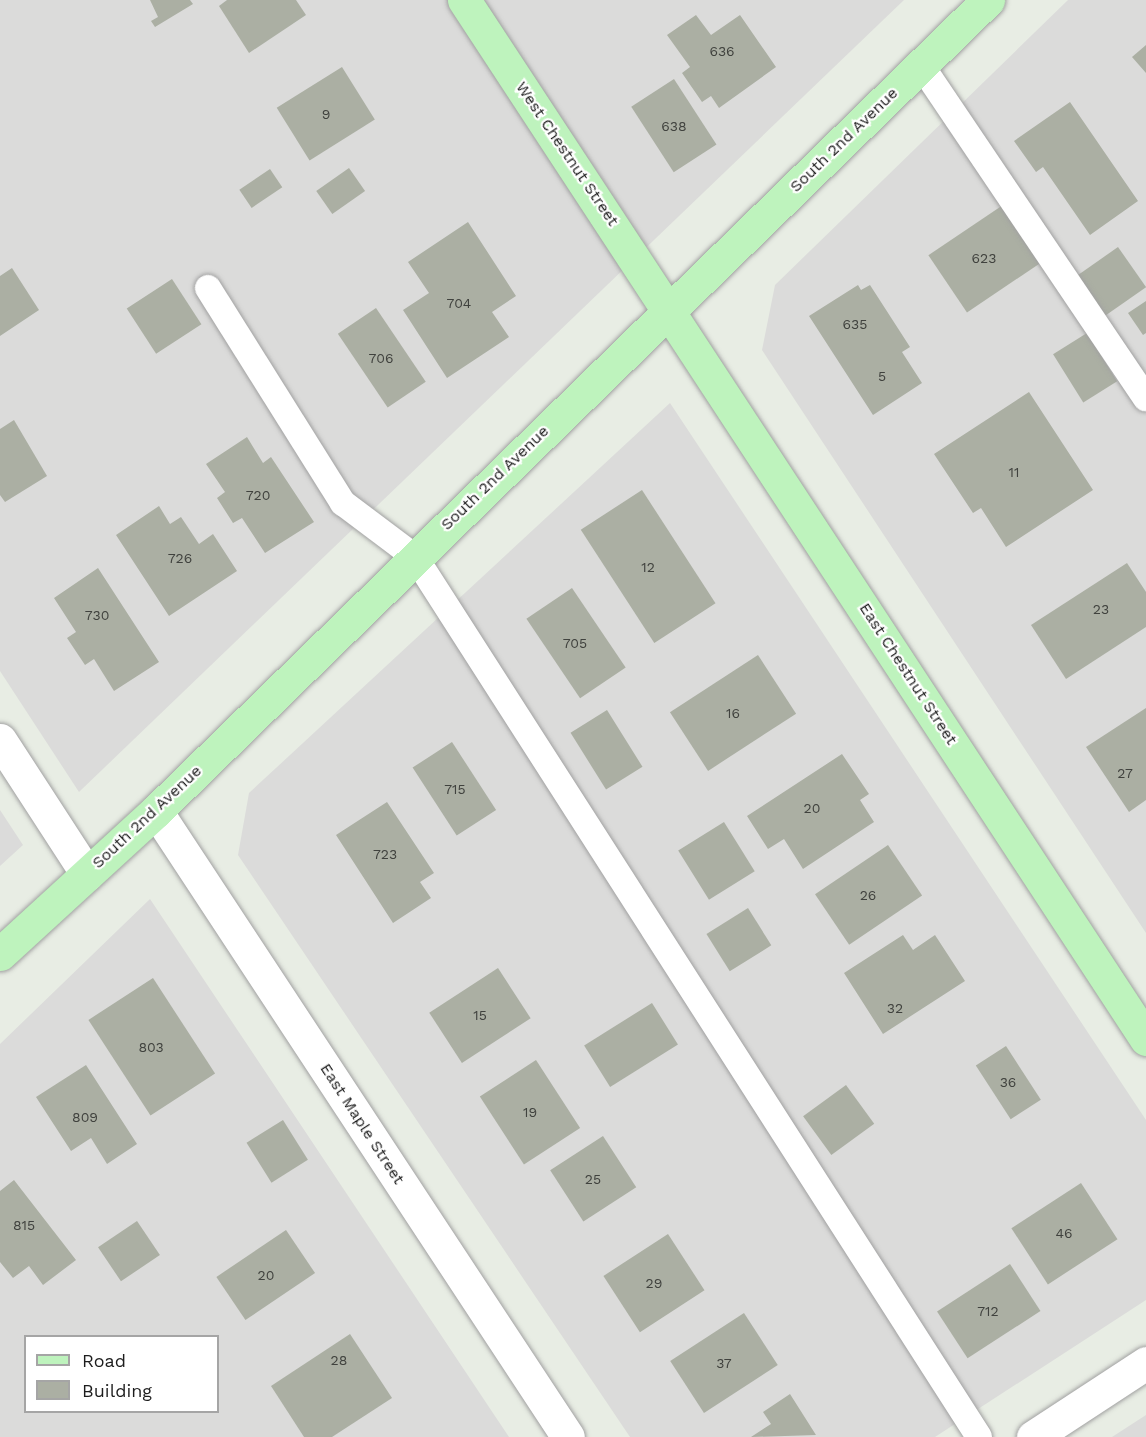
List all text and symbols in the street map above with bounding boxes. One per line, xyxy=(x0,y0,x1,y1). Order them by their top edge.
house number: 636 xyxy=(709,43,735,59)
street label: West Chestnut Street xyxy=(512,78,622,230)
street label: South 2nd Avenue xyxy=(786,83,902,197)
house number: 9 xyxy=(322,106,330,122)
house number: 638 xyxy=(661,118,687,134)
house number: 623 xyxy=(972,250,996,266)
house number: 704 xyxy=(447,295,471,311)
house number: 635 xyxy=(843,316,867,332)
house number: 706 xyxy=(369,350,393,366)
house number: 5 xyxy=(878,368,886,384)
street label: South 2nd Avenue xyxy=(437,421,553,535)
house number: 11 xyxy=(1009,464,1019,480)
house number: 720 xyxy=(246,487,270,503)
house number: 726 xyxy=(168,550,192,566)
house number: 12 xyxy=(641,559,655,575)
street label: East Chestnut Street xyxy=(855,599,961,749)
house number: 23 xyxy=(1093,601,1109,617)
house number: 730 xyxy=(85,607,109,623)
house number: 705 xyxy=(563,635,587,651)
house number: 16 xyxy=(726,705,740,721)
street label: South 2nd Avenue xyxy=(88,761,206,873)
house number: 27 xyxy=(1117,765,1133,781)
house number: 715 xyxy=(444,781,466,797)
house number: 20 xyxy=(804,800,820,816)
house number: 723 xyxy=(373,846,397,862)
house number: 26 xyxy=(860,887,876,903)
house number: 32 xyxy=(887,1000,903,1016)
house number: 15 xyxy=(473,1007,487,1023)
house number: 803 xyxy=(138,1039,164,1055)
street label: East Maple Street xyxy=(316,1060,408,1188)
house number: 36 xyxy=(1000,1074,1016,1090)
house number: 19 xyxy=(523,1104,537,1120)
house number: 809 xyxy=(72,1109,98,1125)
house number: 25 xyxy=(585,1171,601,1187)
house number: 815 xyxy=(13,1217,35,1233)
house number: 46 xyxy=(1055,1225,1073,1241)
house number: 20 xyxy=(258,1267,274,1283)
house number: 29 xyxy=(646,1275,662,1291)
house number: 712 xyxy=(977,1303,999,1319)
legend xyxy=(24,1335,219,1413)
text: Road xyxy=(82,1350,126,1371)
house number: 28 xyxy=(331,1352,347,1368)
house number: 37 xyxy=(716,1355,732,1371)
text: Building xyxy=(82,1380,152,1401)

